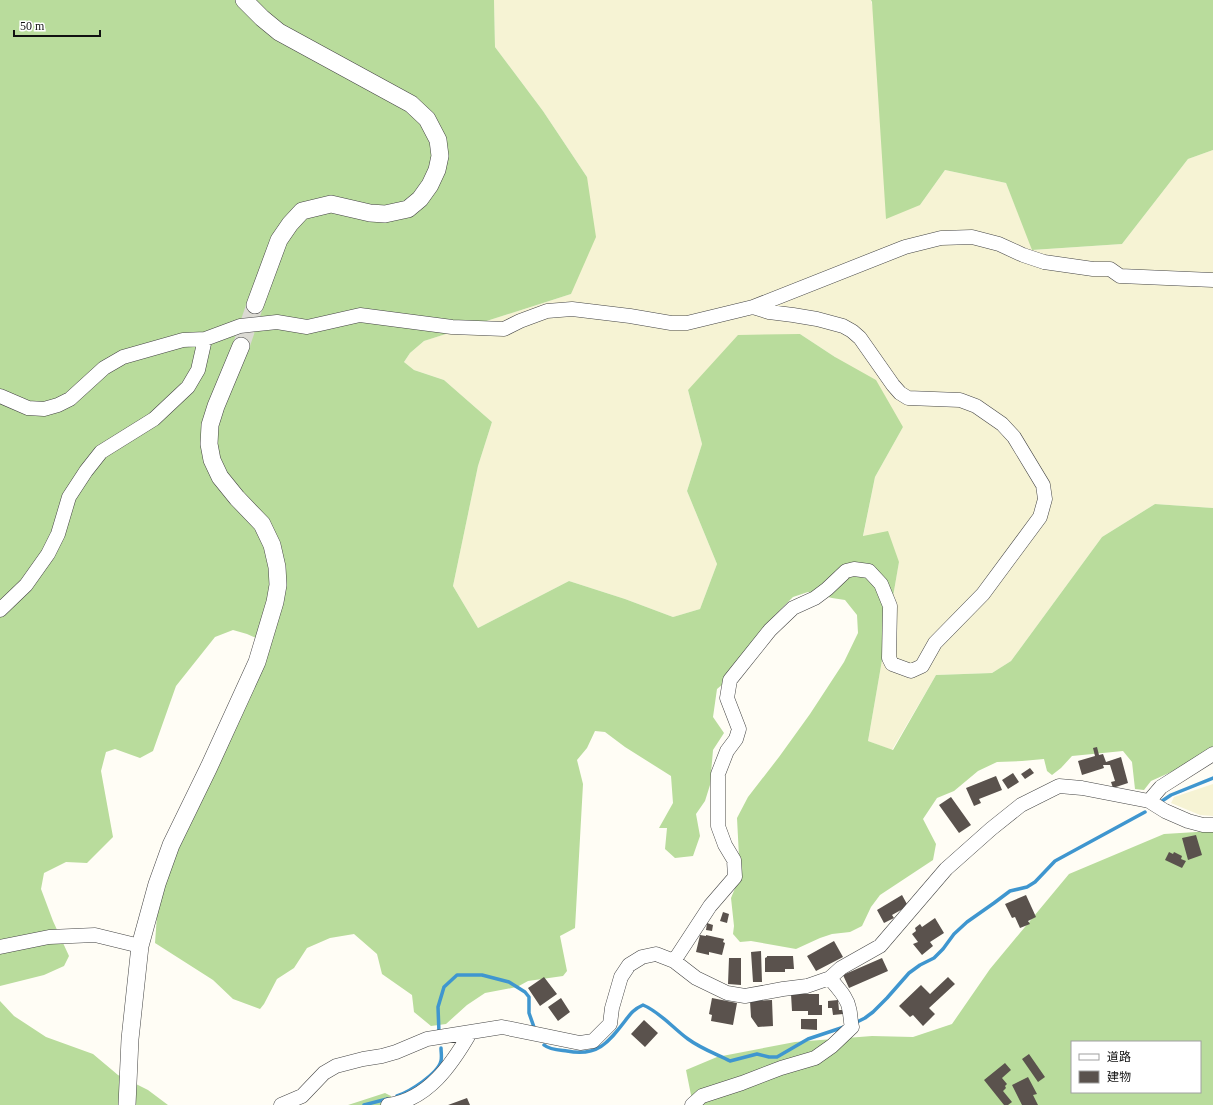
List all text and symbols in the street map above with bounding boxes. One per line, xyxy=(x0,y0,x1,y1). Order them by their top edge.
scale bar xyxy=(14,12,100,38)
text: 50 m xyxy=(20,19,45,33)
legend xyxy=(1071,1041,1201,1093)
text: 道路 xyxy=(1107,1050,1131,1064)
text: 建物 xyxy=(1107,1070,1131,1084)

